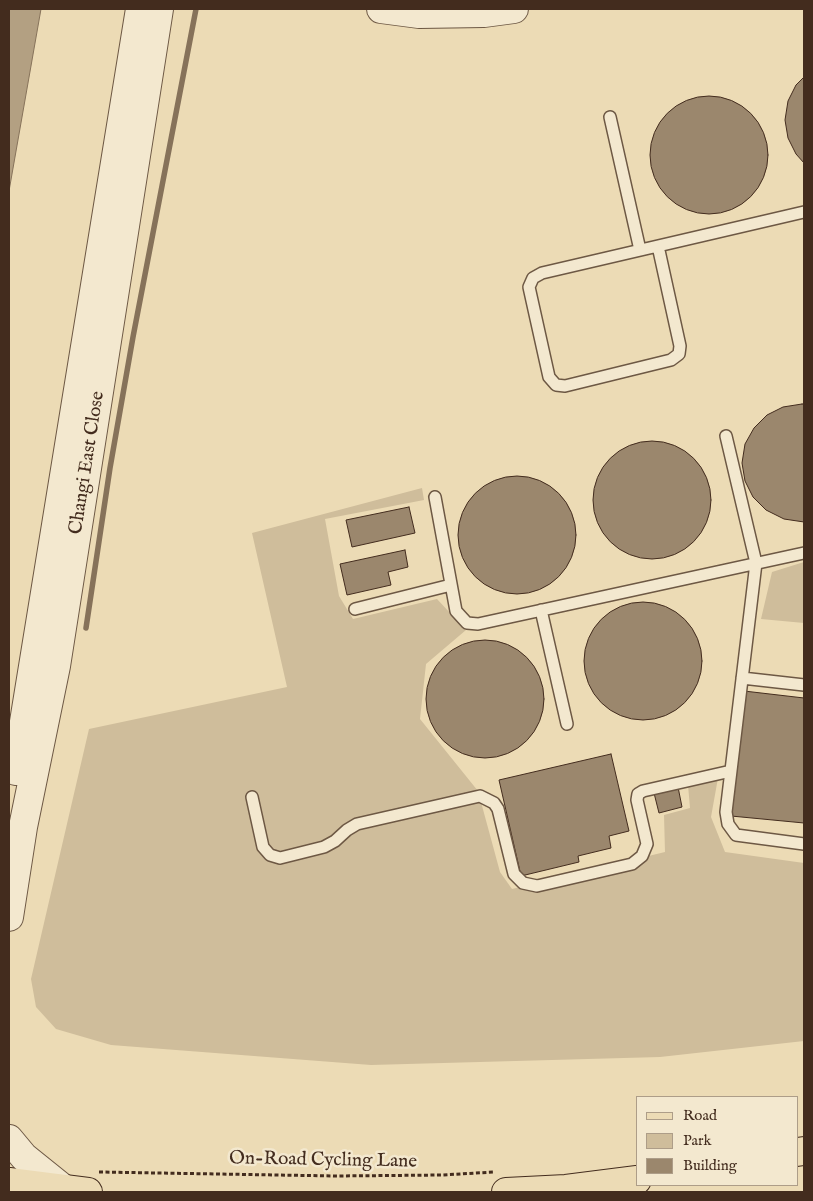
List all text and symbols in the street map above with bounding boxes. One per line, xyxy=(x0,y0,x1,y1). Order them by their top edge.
street label: Changi East Close xyxy=(65,390,111,536)
legend xyxy=(636,1096,798,1186)
text: Road xyxy=(683,1106,717,1125)
text: Park xyxy=(683,1131,712,1150)
street label: On-Road Cycling Lane xyxy=(229,1148,417,1174)
text: Building xyxy=(683,1156,737,1175)

